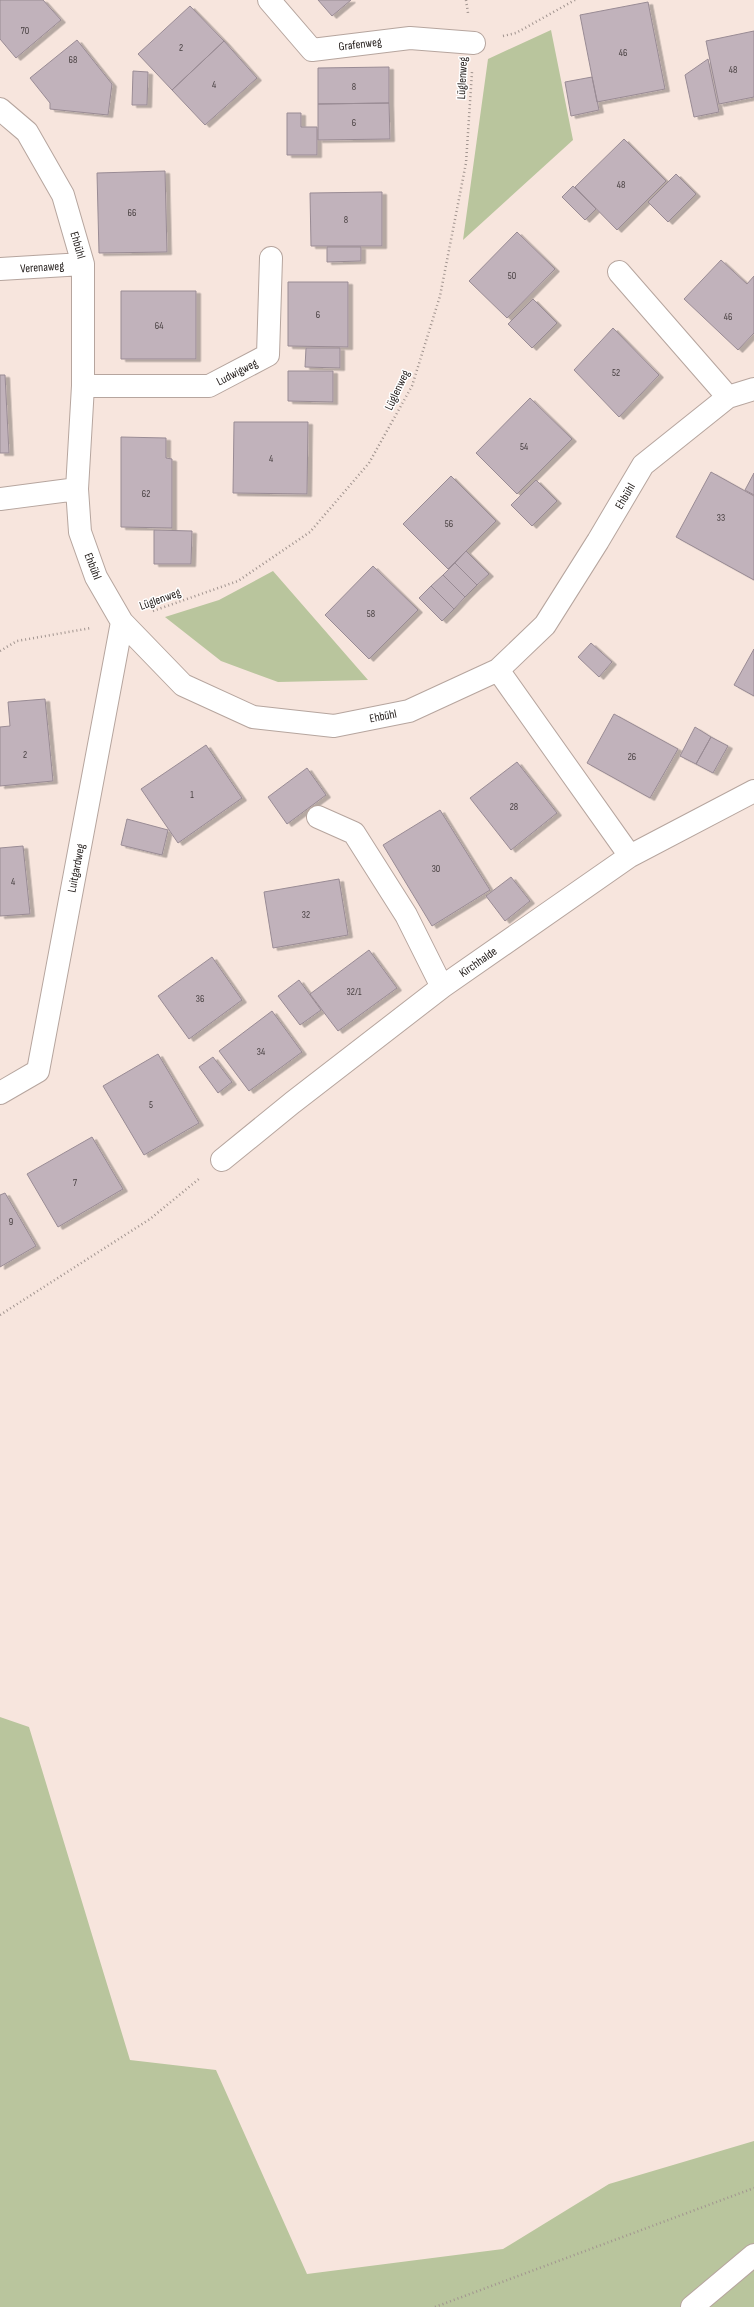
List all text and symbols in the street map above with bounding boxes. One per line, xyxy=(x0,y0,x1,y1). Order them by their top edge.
house number: 70 xyxy=(21,25,29,37)
street label: Grafenweg xyxy=(338,34,383,55)
house number: 2 xyxy=(179,42,183,54)
house number: 46 xyxy=(619,47,627,59)
house number: 68 xyxy=(69,54,77,66)
street label: Lüglenweg xyxy=(454,56,471,100)
house number: 48 xyxy=(729,64,737,76)
house number: 4 xyxy=(212,79,216,91)
house number: 8 xyxy=(352,81,356,93)
house number: 6 xyxy=(352,117,356,129)
house number: 48 xyxy=(617,179,625,191)
house number: 66 xyxy=(128,207,136,219)
house number: 8 xyxy=(344,214,348,226)
street label: Ehbühl xyxy=(67,230,89,260)
street label: Verenaweg xyxy=(20,258,65,277)
house number: 50 xyxy=(508,270,516,282)
house number: 6 xyxy=(316,309,320,321)
house number: 46 xyxy=(724,311,732,323)
house number: 64 xyxy=(155,320,163,332)
street label: Ludwigweg xyxy=(214,356,261,389)
street label: Lüglenweg xyxy=(382,367,413,413)
house number: 52 xyxy=(612,367,620,379)
house number: 54 xyxy=(520,441,528,453)
house number: 4 xyxy=(269,453,273,465)
street label: Ehbühl xyxy=(612,481,639,512)
house number: 62 xyxy=(142,488,150,500)
house number: 33 xyxy=(717,512,725,524)
house number: 56 xyxy=(445,518,453,530)
street label: Ehbühl xyxy=(81,551,104,582)
street label: Lüglenweg xyxy=(138,585,183,614)
house number: 58 xyxy=(367,608,375,620)
street label: Ehbühl xyxy=(368,707,398,726)
house number: 2 xyxy=(23,749,27,761)
house number: 26 xyxy=(628,751,636,763)
house number: 1 xyxy=(190,789,194,801)
house number: 28 xyxy=(510,801,518,813)
street label: Luitgardweg xyxy=(64,842,89,894)
house number: 30 xyxy=(432,863,440,875)
house number: 4 xyxy=(11,876,15,888)
house number: 32 xyxy=(302,909,310,921)
street label: Kirchhalde xyxy=(456,944,500,981)
house number: 32/1 xyxy=(347,986,362,998)
house number: 36 xyxy=(196,993,204,1005)
house number: 34 xyxy=(257,1046,265,1058)
house number: 5 xyxy=(149,1099,153,1111)
house number: 7 xyxy=(73,1177,77,1189)
house number: 9 xyxy=(9,1216,13,1228)

